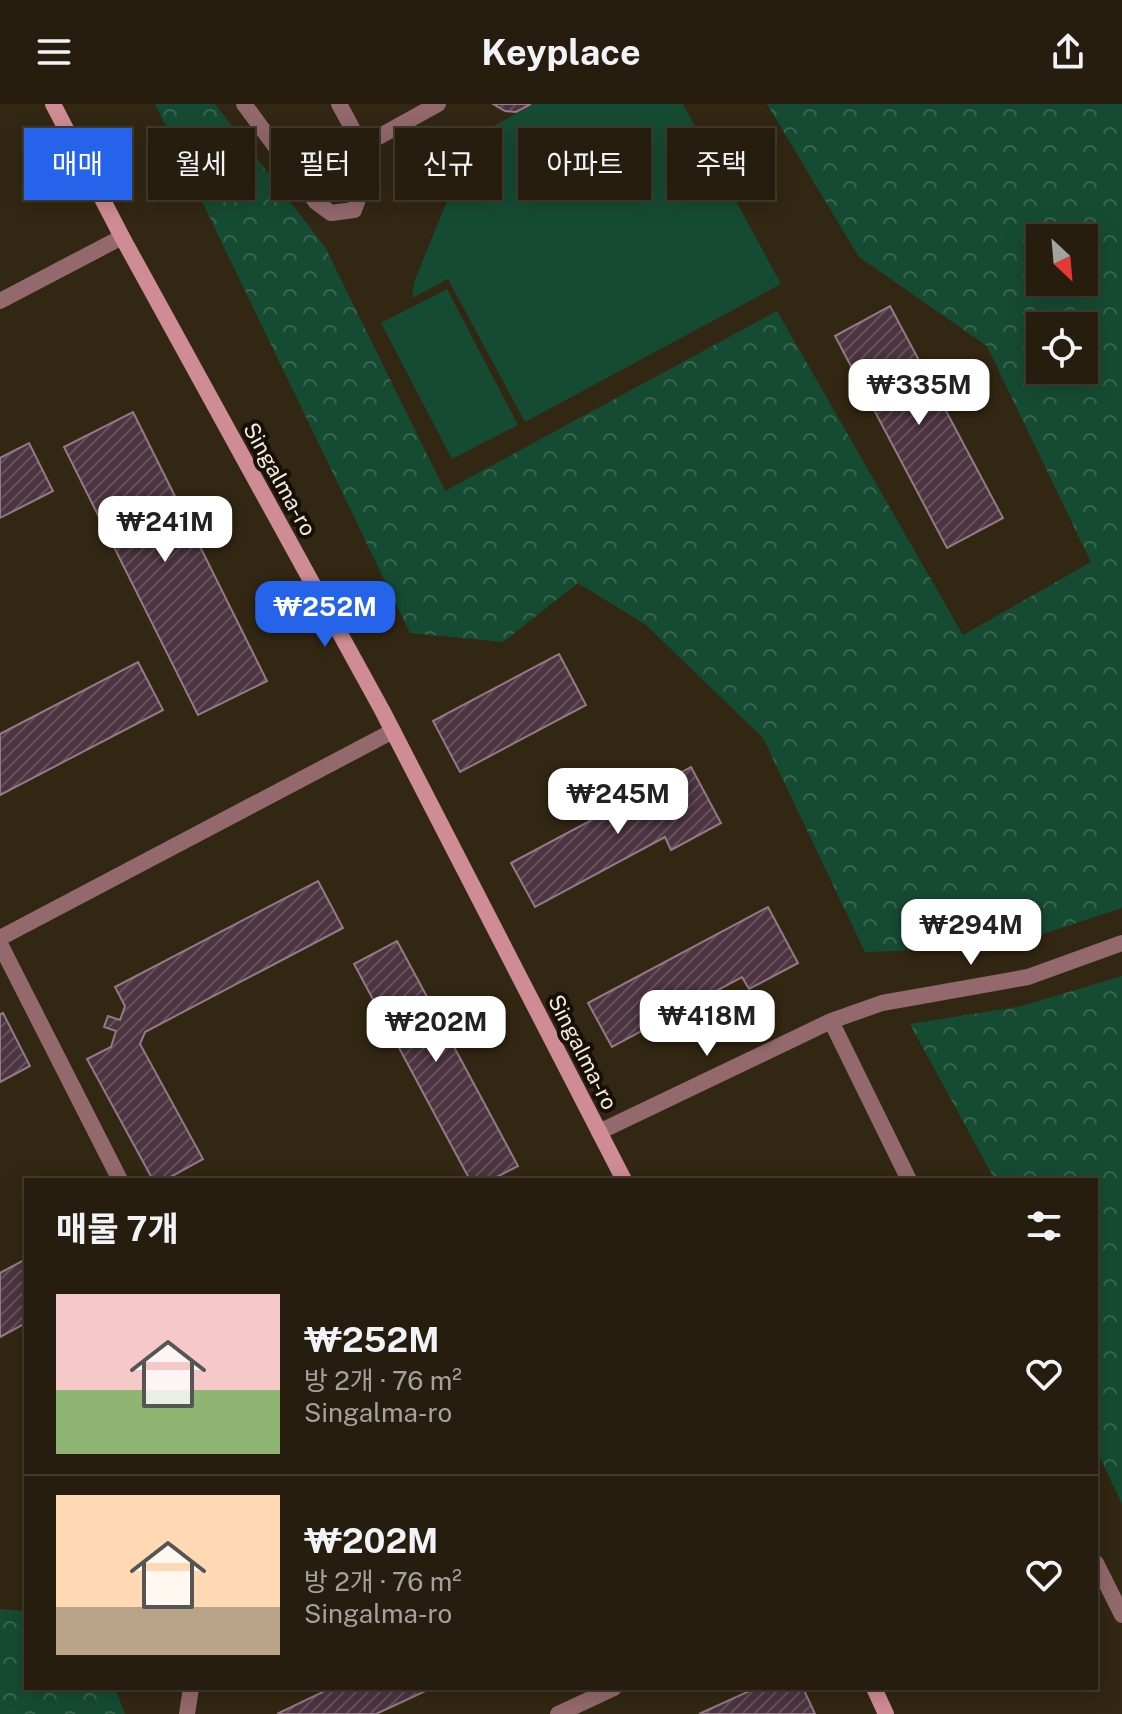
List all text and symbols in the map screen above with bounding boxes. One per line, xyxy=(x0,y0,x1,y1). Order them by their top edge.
icon: menu xyxy=(32,30,76,74)
icon: share xyxy=(1046,30,1090,74)
text: Keyplace xyxy=(481,31,641,73)
chip: 매매 xyxy=(24,128,132,200)
chip: 월세 xyxy=(148,128,255,200)
chip: 필터 xyxy=(271,128,379,200)
chip: 신규 xyxy=(395,128,502,200)
chip: 아파트 xyxy=(518,128,651,200)
chip: 주택 xyxy=(667,128,775,200)
north arrow xyxy=(1026,224,1098,296)
map controls xyxy=(1026,224,1098,384)
button: locate xyxy=(1026,312,1098,384)
pin: ₩335M xyxy=(863,359,975,427)
text: ₩335M xyxy=(867,369,972,400)
street label: Singalma-ro xyxy=(238,418,322,540)
pin: ₩241M xyxy=(109,496,221,564)
text: ₩241M xyxy=(116,506,214,537)
pin: ₩252M xyxy=(269,581,381,649)
text: ₩252M xyxy=(273,591,377,622)
pin: ₩245M xyxy=(562,768,674,836)
text: ₩245M xyxy=(566,778,670,809)
pin: ₩294M xyxy=(915,899,1027,967)
text: ₩294M xyxy=(919,909,1023,940)
street label: Singalma-ro xyxy=(543,990,623,1114)
pin: ₩418M xyxy=(651,990,763,1058)
pin: ₩202M xyxy=(380,996,492,1064)
text: ₩418M xyxy=(658,1000,756,1031)
text: ₩202M xyxy=(385,1006,487,1037)
icon: filters xyxy=(1022,1204,1066,1248)
text: 매물 7개 xyxy=(56,1209,179,1249)
text: ₩252M xyxy=(304,1320,439,1360)
icon: home xyxy=(120,1326,216,1422)
icon: heart xyxy=(1022,1352,1066,1396)
text: 방 2개 · 76 m² xyxy=(304,1365,462,1396)
text: Singalma-ro xyxy=(304,1397,452,1428)
text: ₩202M xyxy=(304,1521,438,1561)
icon: home xyxy=(120,1527,216,1623)
icon: heart xyxy=(1022,1553,1066,1597)
text: 방 2개 · 76 m² xyxy=(304,1566,462,1597)
text: Singalma-ro xyxy=(304,1598,452,1629)

